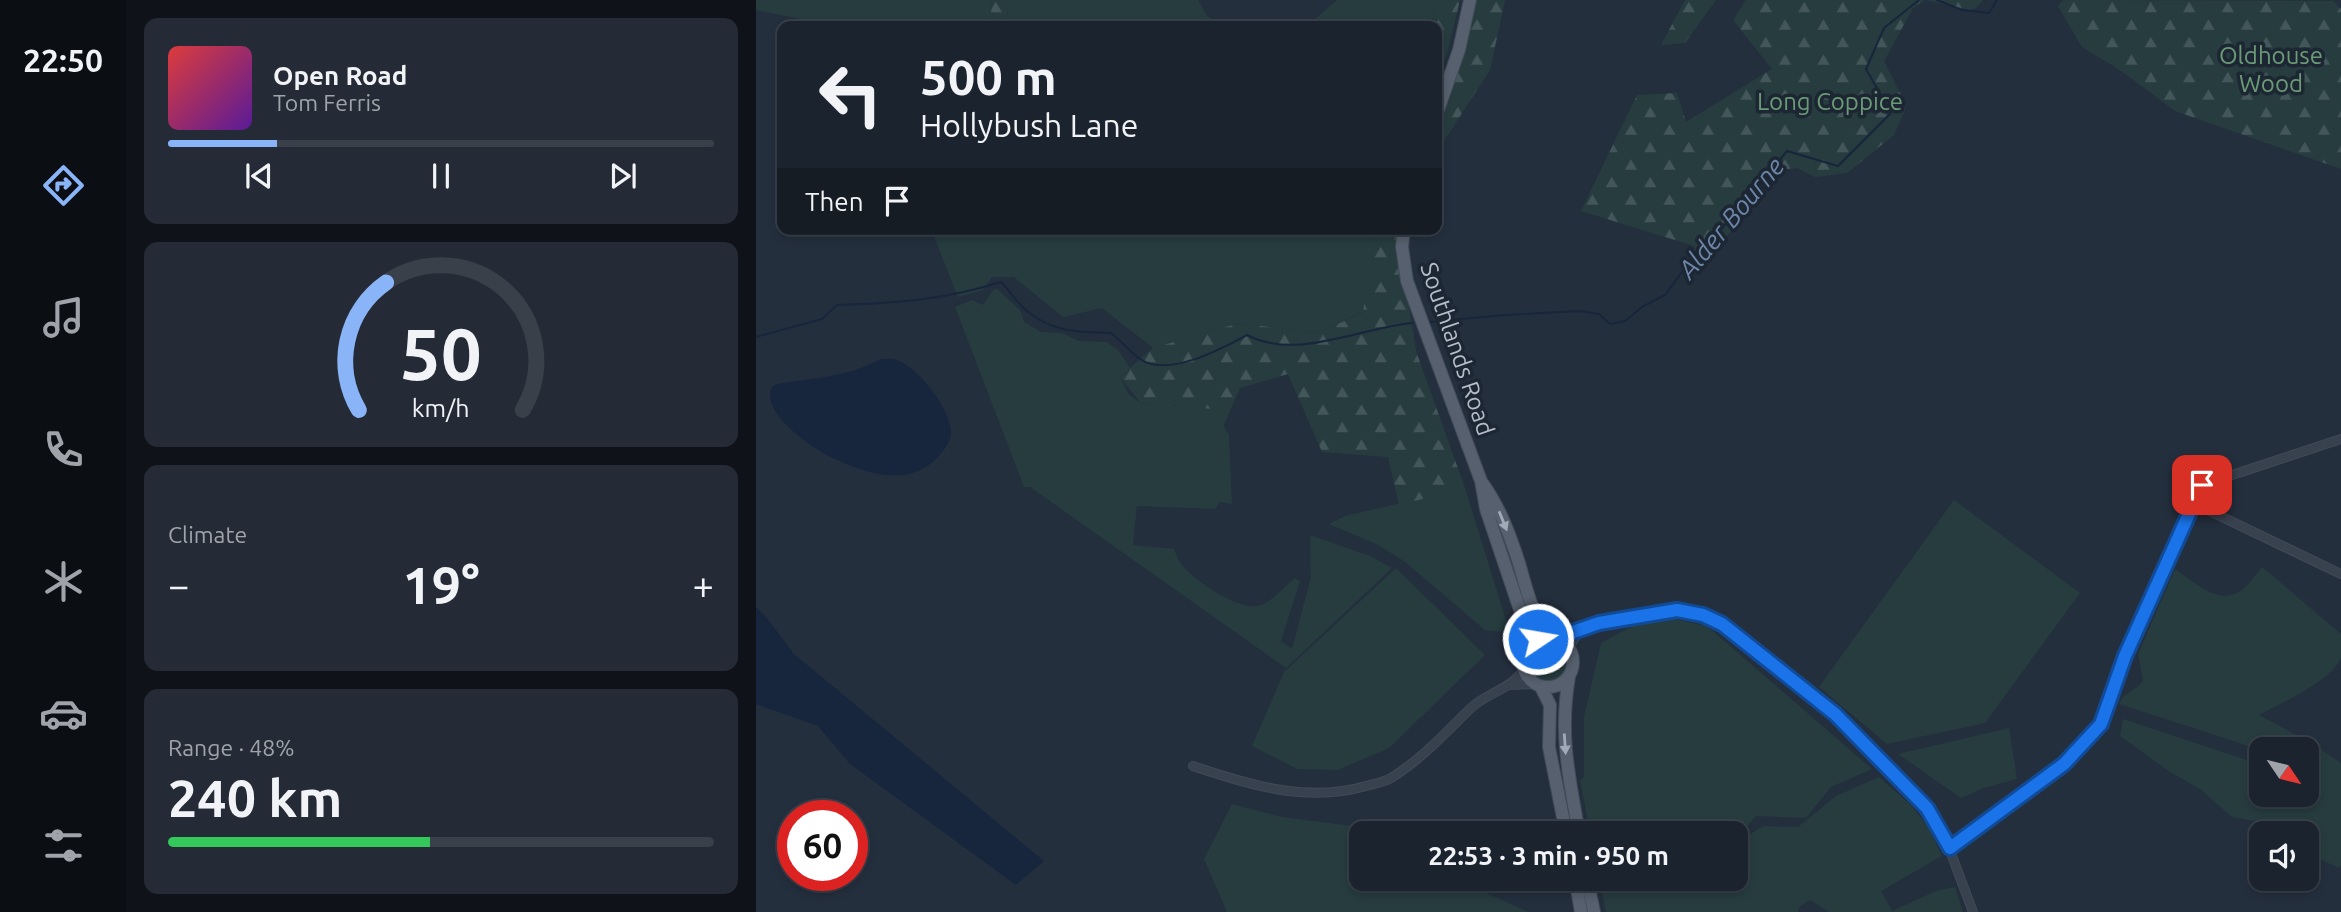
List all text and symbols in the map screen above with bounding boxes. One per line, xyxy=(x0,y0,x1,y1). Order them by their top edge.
text: 22:50 xyxy=(23,42,103,78)
park label: Oldhouse Wood xyxy=(2219,42,2323,97)
icon: left xyxy=(805,49,896,140)
text: 500 m xyxy=(920,49,1057,104)
text: Open Road xyxy=(273,61,407,90)
park label: Long Coppice xyxy=(1757,88,1903,115)
text: Tom Ferris xyxy=(273,90,381,115)
text: Hollybush Lane xyxy=(920,107,1138,143)
water label: Alder Bourne xyxy=(1670,151,1789,285)
icon: previous xyxy=(240,157,278,195)
icon: pause xyxy=(422,157,460,195)
icon: next xyxy=(604,157,642,195)
icon: directions xyxy=(39,161,88,210)
icon: arrive xyxy=(878,182,916,220)
text: Then xyxy=(805,187,864,216)
street label: Southlands Road xyxy=(1415,259,1500,439)
icon: music xyxy=(39,293,88,342)
text: 50 xyxy=(400,313,482,395)
text: km/h xyxy=(412,394,470,422)
icon: phone xyxy=(39,425,88,474)
pin xyxy=(2172,455,2232,515)
icon: arrive xyxy=(2183,466,2221,504)
one-way arrow xyxy=(1498,511,1509,532)
text: Climate xyxy=(168,522,247,547)
text: 19° xyxy=(402,556,480,614)
icon: climate xyxy=(39,557,88,606)
text: − xyxy=(168,564,189,606)
text: + xyxy=(693,564,714,606)
position arrow xyxy=(1501,602,1575,676)
icon: car xyxy=(39,689,88,738)
one-way arrow xyxy=(1559,733,1570,755)
text: Range · 48% xyxy=(168,735,295,760)
north arrow xyxy=(2249,737,2319,807)
map controls xyxy=(2249,737,2319,891)
text: 240 km xyxy=(168,769,342,827)
speed limit sign: 60 xyxy=(777,800,868,891)
icon: filters xyxy=(39,821,88,870)
button: sound xyxy=(2249,821,2319,891)
text: 22:53 · 3 min · 950 m xyxy=(1428,841,1669,870)

